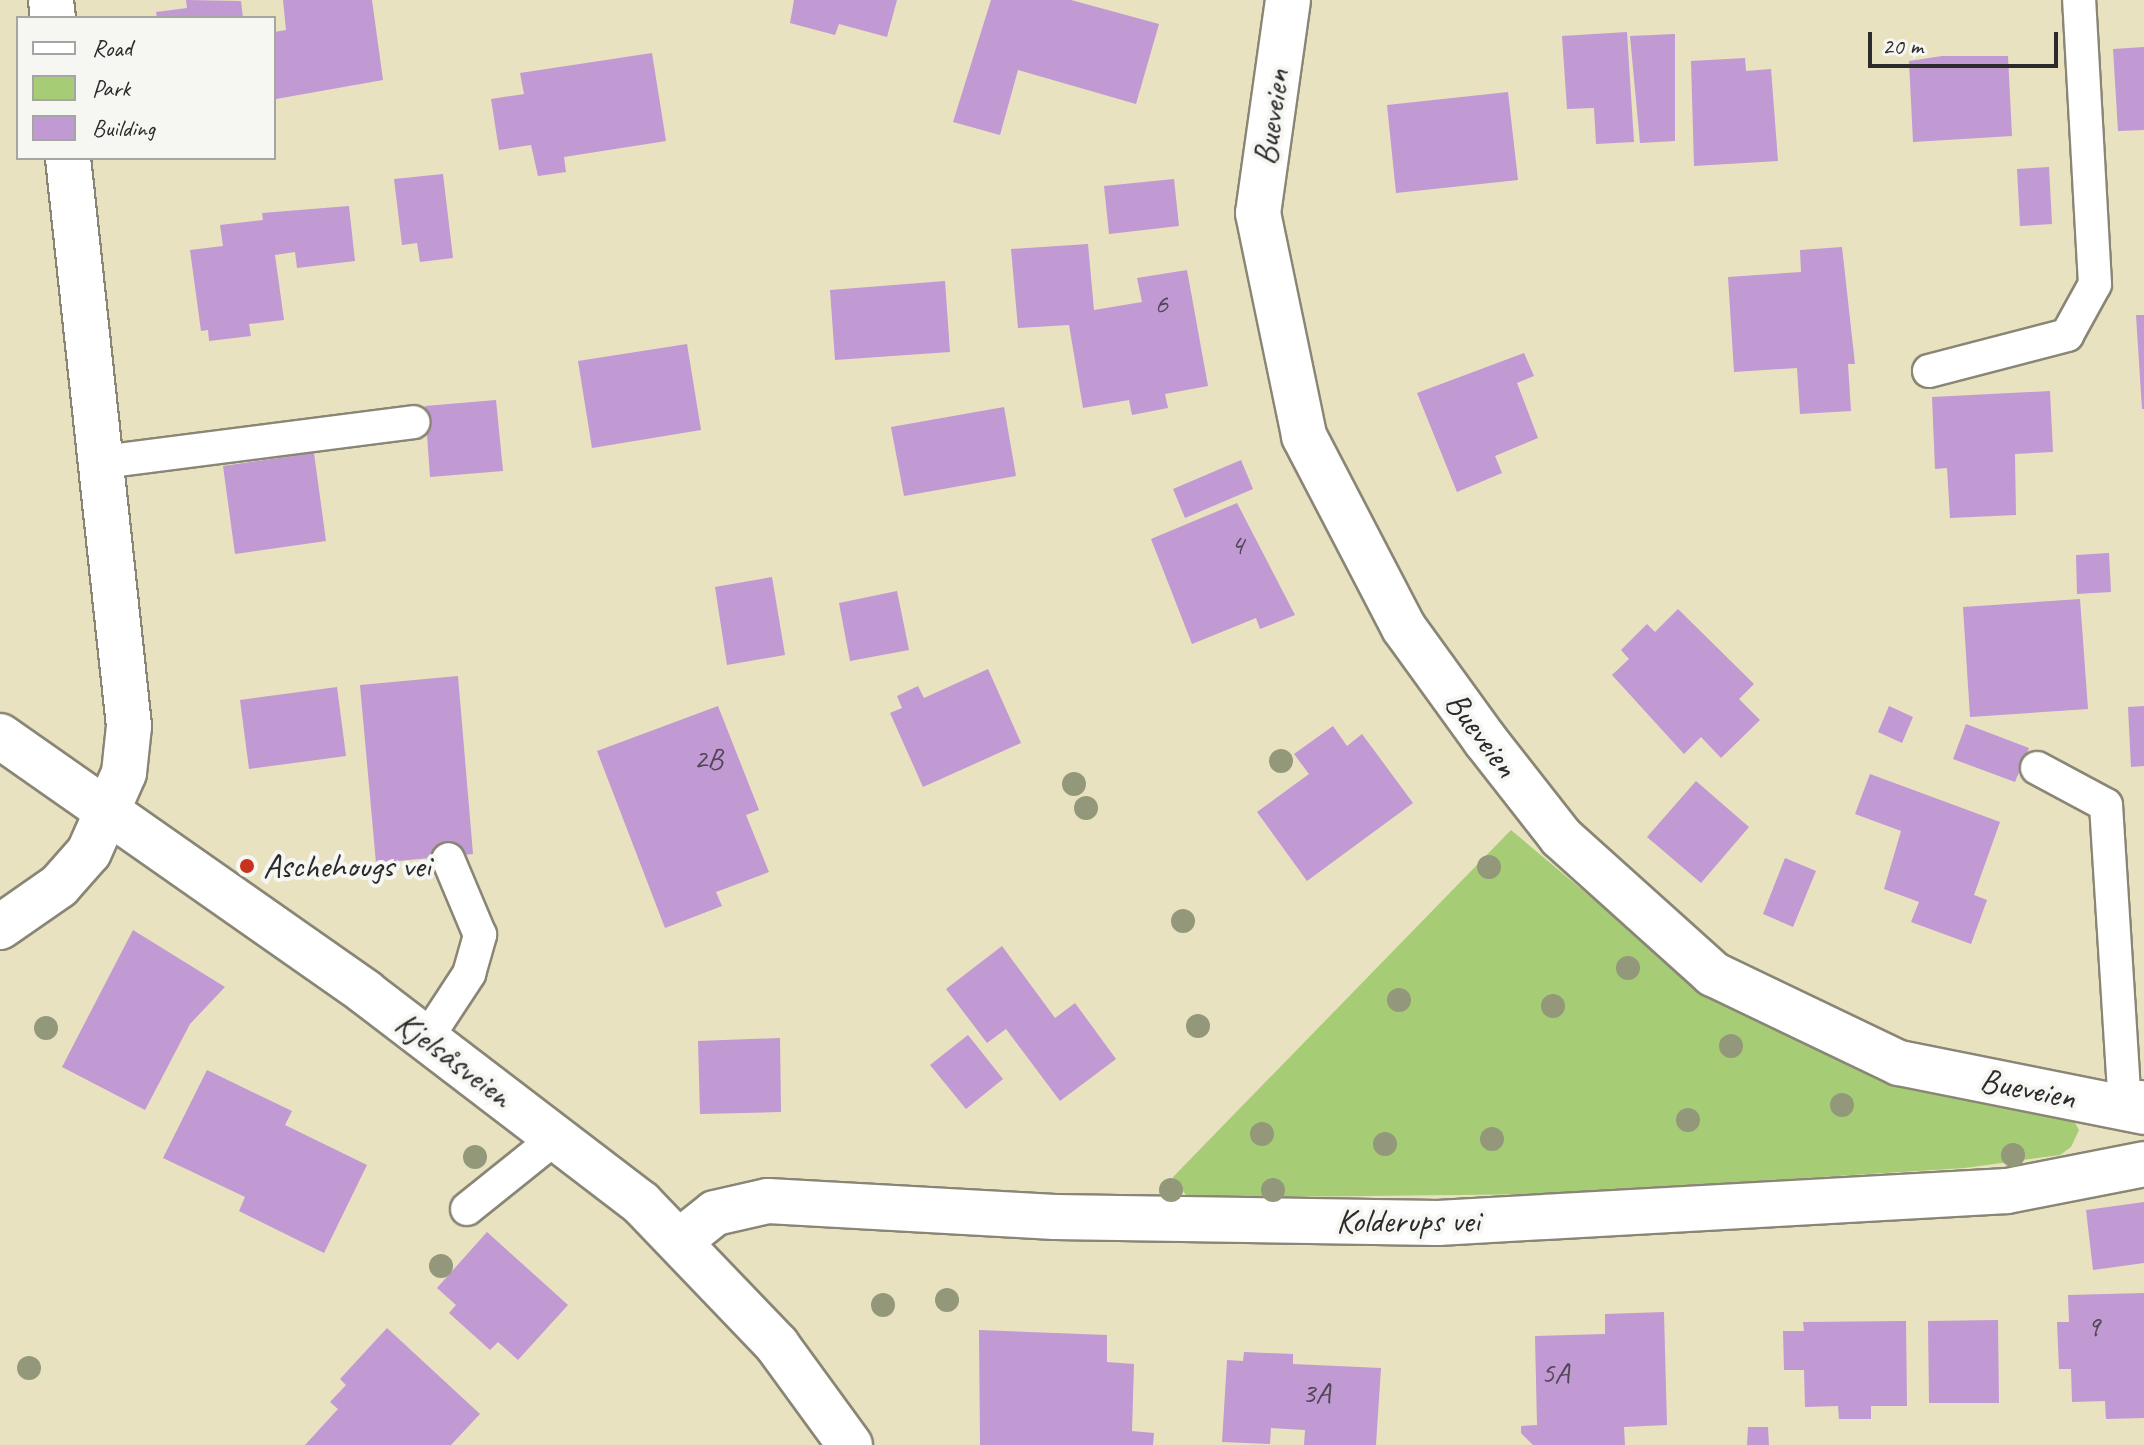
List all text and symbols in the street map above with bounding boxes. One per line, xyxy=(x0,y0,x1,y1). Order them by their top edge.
legend xyxy=(16,16,276,160)
scale bar xyxy=(1872,16,2062,66)
text: 20 m xyxy=(1882,31,1923,61)
text: Road xyxy=(92,33,132,63)
street label: Bueveien xyxy=(1244,66,1298,168)
text: Park xyxy=(92,73,130,103)
text: Building xyxy=(92,113,155,143)
house number: 6 xyxy=(1154,285,1168,321)
house number: 4 xyxy=(1230,526,1244,562)
street label: Bueveien xyxy=(1437,683,1527,785)
house number: 2B xyxy=(693,740,723,776)
place label: Aschehougs vei xyxy=(263,846,431,886)
marker: Aschehougs vei xyxy=(238,857,256,875)
street label: Kjelsåsveien xyxy=(388,1002,520,1116)
street label: Bueveien xyxy=(1977,1059,2079,1117)
street label: Kolderups vei xyxy=(1336,1201,1480,1241)
house number: 9 xyxy=(2086,1308,2100,1344)
house number: 5A xyxy=(1541,1354,1569,1390)
house number: 3A xyxy=(1302,1374,1330,1410)

